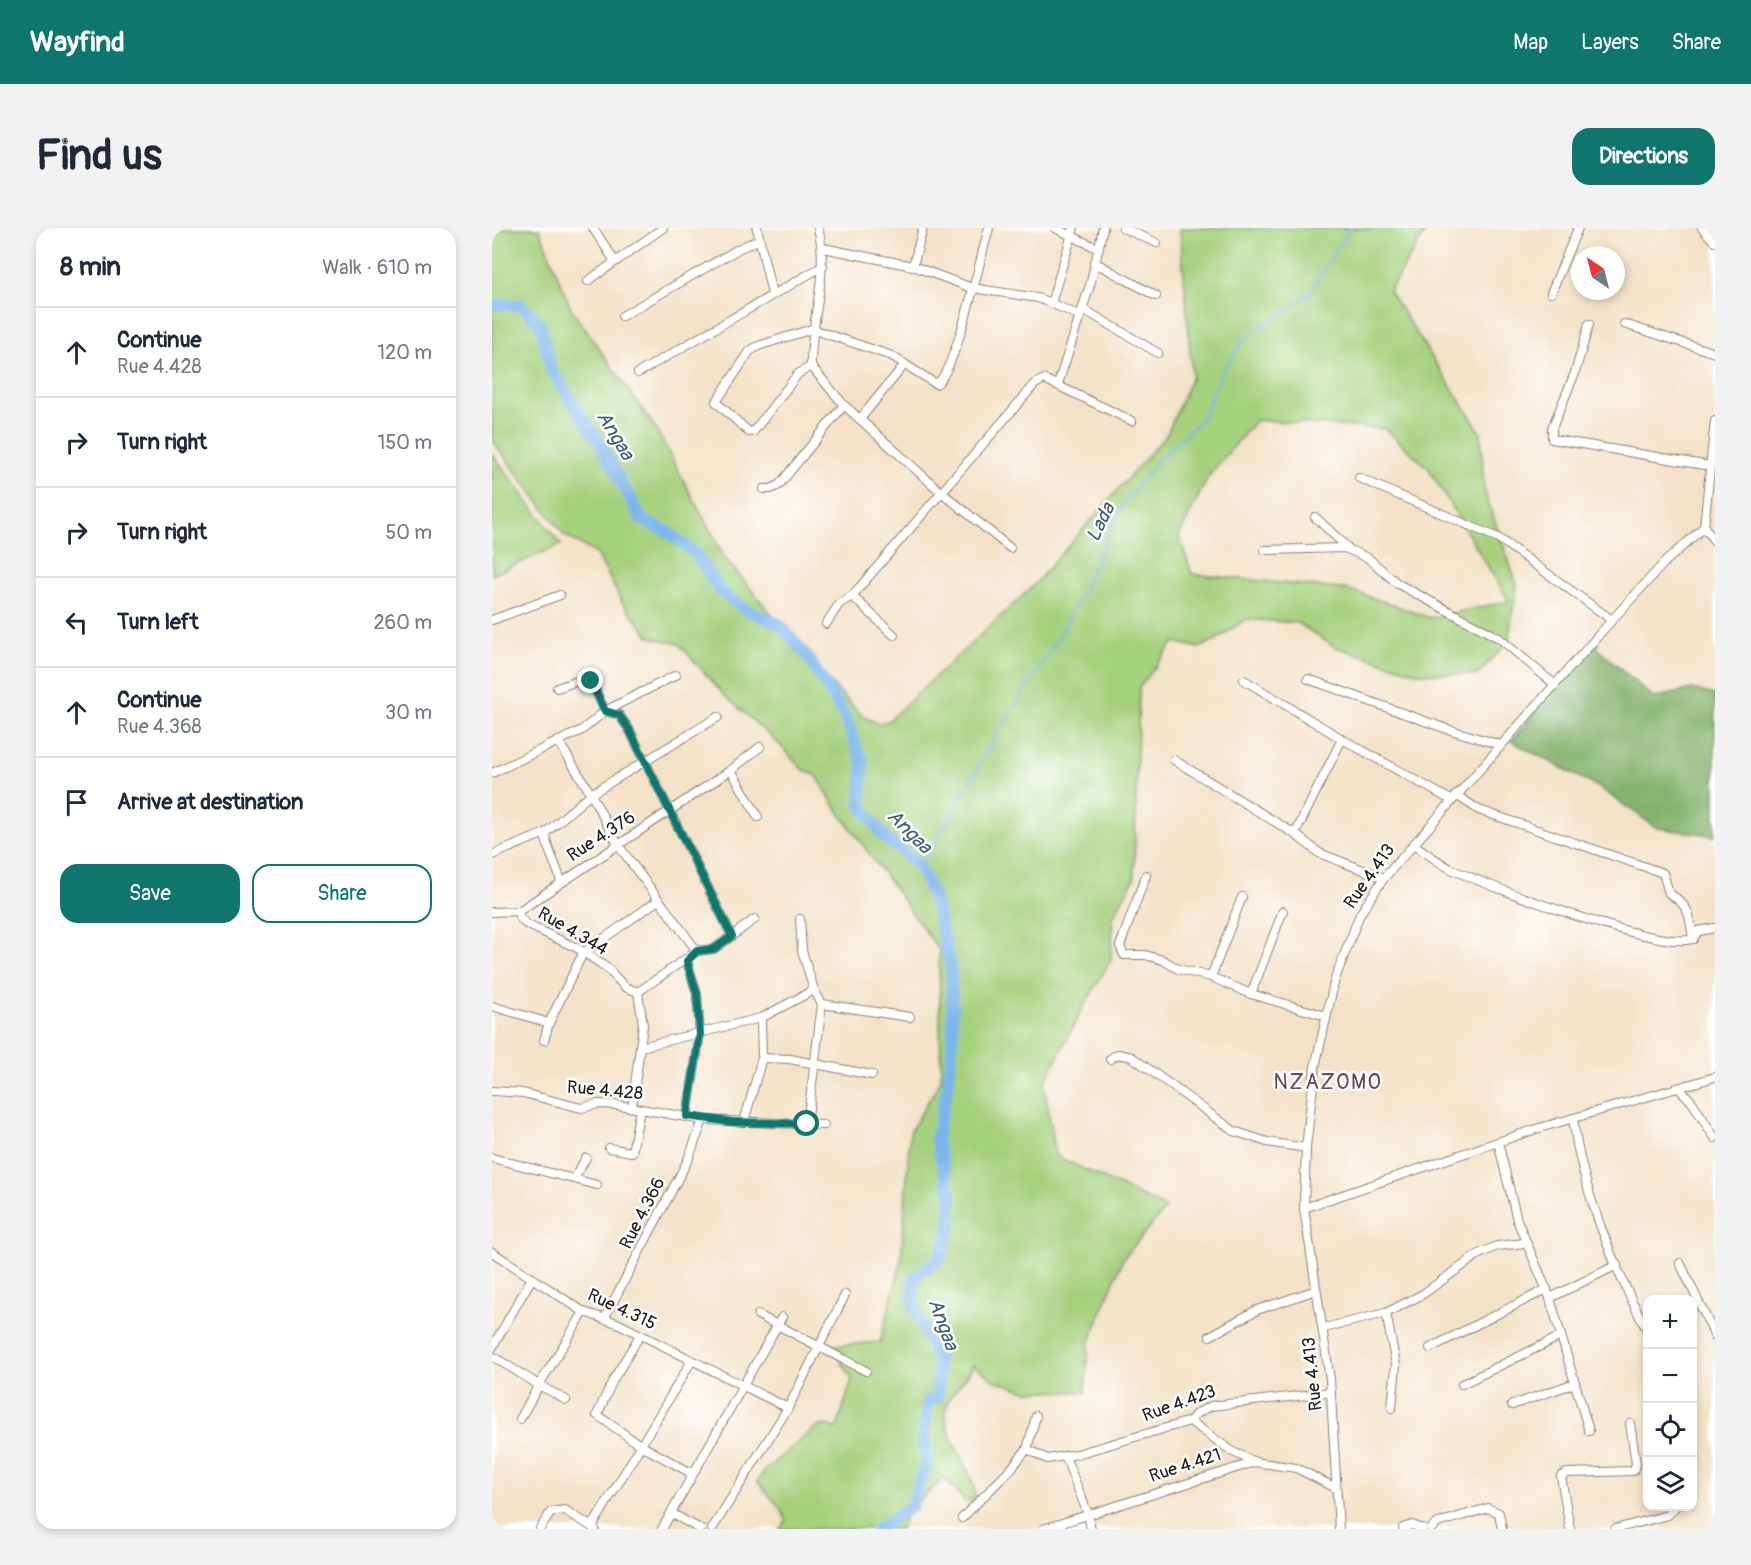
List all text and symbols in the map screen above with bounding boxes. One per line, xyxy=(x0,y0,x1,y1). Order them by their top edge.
text: Wayfind xyxy=(30,25,125,60)
text: Map xyxy=(1513,29,1548,56)
text: Layers xyxy=(1581,29,1639,56)
text: Share xyxy=(1672,29,1721,56)
button: Directions xyxy=(1572,128,1715,185)
text: Find us xyxy=(36,130,162,182)
north arrow xyxy=(1571,246,1625,300)
text: 8 min xyxy=(60,251,121,283)
text: Walk · 610 m xyxy=(322,255,432,280)
text: Continue xyxy=(117,326,201,354)
icon: ahead xyxy=(60,336,93,369)
text: 120 m xyxy=(377,340,432,365)
text: Rue 4.428 xyxy=(117,354,202,379)
water label: Angaa xyxy=(591,406,641,466)
icon: right xyxy=(60,426,93,459)
text: Turn right xyxy=(117,428,207,456)
text: 150 m xyxy=(378,430,432,455)
water label: Lada xyxy=(1081,497,1121,546)
icon: right xyxy=(60,516,93,549)
text: Turn right xyxy=(117,518,207,546)
text: 50 m xyxy=(385,520,432,545)
icon: left xyxy=(60,606,93,639)
text: Turn left xyxy=(117,608,199,636)
text: 260 m xyxy=(373,610,432,635)
route end xyxy=(577,667,603,693)
text: Continue xyxy=(117,686,201,714)
icon: ahead xyxy=(60,696,93,729)
text: 30 m xyxy=(385,700,432,725)
text: Rue 4.368 xyxy=(117,714,202,739)
icon: arrive xyxy=(60,786,93,819)
text: Arrive at destination xyxy=(117,788,303,816)
water label: Angaa xyxy=(882,804,938,860)
street label: Rue 4.376 xyxy=(563,806,640,867)
street label: Rue 4.413 xyxy=(1339,839,1400,913)
button: Save xyxy=(60,864,240,923)
button: Share xyxy=(252,864,432,923)
street label: Rue 4.344 xyxy=(533,902,613,961)
district label: NZAZOMO xyxy=(1274,1069,1382,1096)
street label: Rue 4.428 xyxy=(566,1076,644,1105)
route start xyxy=(793,1110,819,1136)
street label: Rue 4.366 xyxy=(615,1173,670,1253)
street label: Rue 4.315 xyxy=(584,1284,660,1335)
water label: Angaa xyxy=(923,1295,965,1355)
map controls xyxy=(1643,1295,1697,1511)
button: + xyxy=(1643,1295,1697,1349)
street label: Rue 4.413 xyxy=(1297,1336,1328,1412)
button: − xyxy=(1643,1349,1697,1403)
street label: Rue 4.423 xyxy=(1139,1380,1219,1427)
button: locate xyxy=(1643,1403,1697,1457)
street label: Rue 4.421 xyxy=(1146,1443,1224,1488)
button: layers xyxy=(1643,1457,1697,1511)

